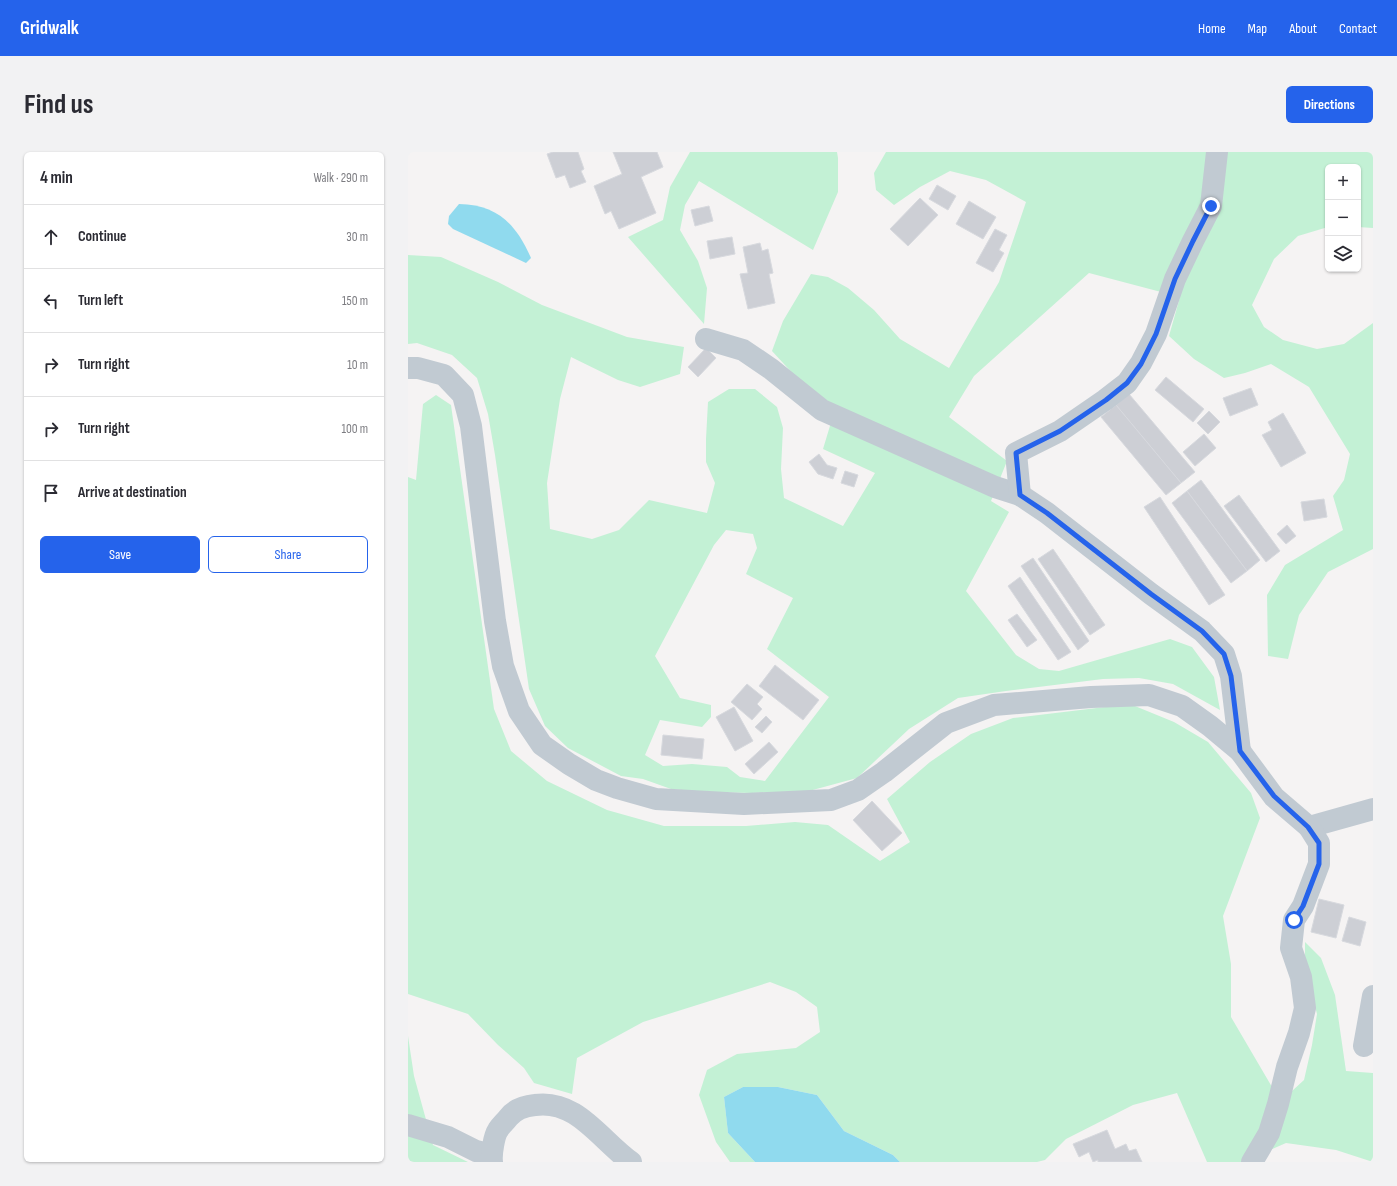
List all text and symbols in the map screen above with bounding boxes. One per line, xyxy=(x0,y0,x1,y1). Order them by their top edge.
text: Gridwalk xyxy=(20,17,79,40)
text: Home xyxy=(1198,20,1226,37)
text: Map xyxy=(1248,20,1267,37)
text: About xyxy=(1289,20,1317,37)
text: Contact xyxy=(1339,20,1377,37)
button: Directions xyxy=(1286,86,1373,123)
text: Find us xyxy=(24,88,93,121)
map controls xyxy=(1325,164,1361,272)
button: + xyxy=(1325,164,1361,200)
text: 4 min xyxy=(40,168,73,188)
text: Walk · 290 m xyxy=(313,170,368,186)
route end xyxy=(1202,197,1220,215)
button: − xyxy=(1325,200,1361,236)
icon: ahead xyxy=(40,226,62,248)
text: Continue xyxy=(78,227,127,246)
text: 30 m xyxy=(346,229,368,245)
button: layers xyxy=(1325,236,1361,272)
icon: left xyxy=(40,290,62,312)
text: Turn left xyxy=(78,291,123,310)
text: 150 m xyxy=(342,293,368,309)
icon: right xyxy=(40,354,62,376)
text: Turn right xyxy=(78,355,130,374)
text: 10 m xyxy=(347,357,368,373)
icon: right xyxy=(40,418,62,440)
text: Turn right xyxy=(78,419,130,438)
text: 100 m xyxy=(341,421,368,437)
icon: arrive xyxy=(40,482,62,504)
text: Arrive at destination xyxy=(78,483,187,502)
button: Save xyxy=(40,536,200,573)
button: Share xyxy=(208,536,368,573)
route start xyxy=(1285,911,1303,929)

